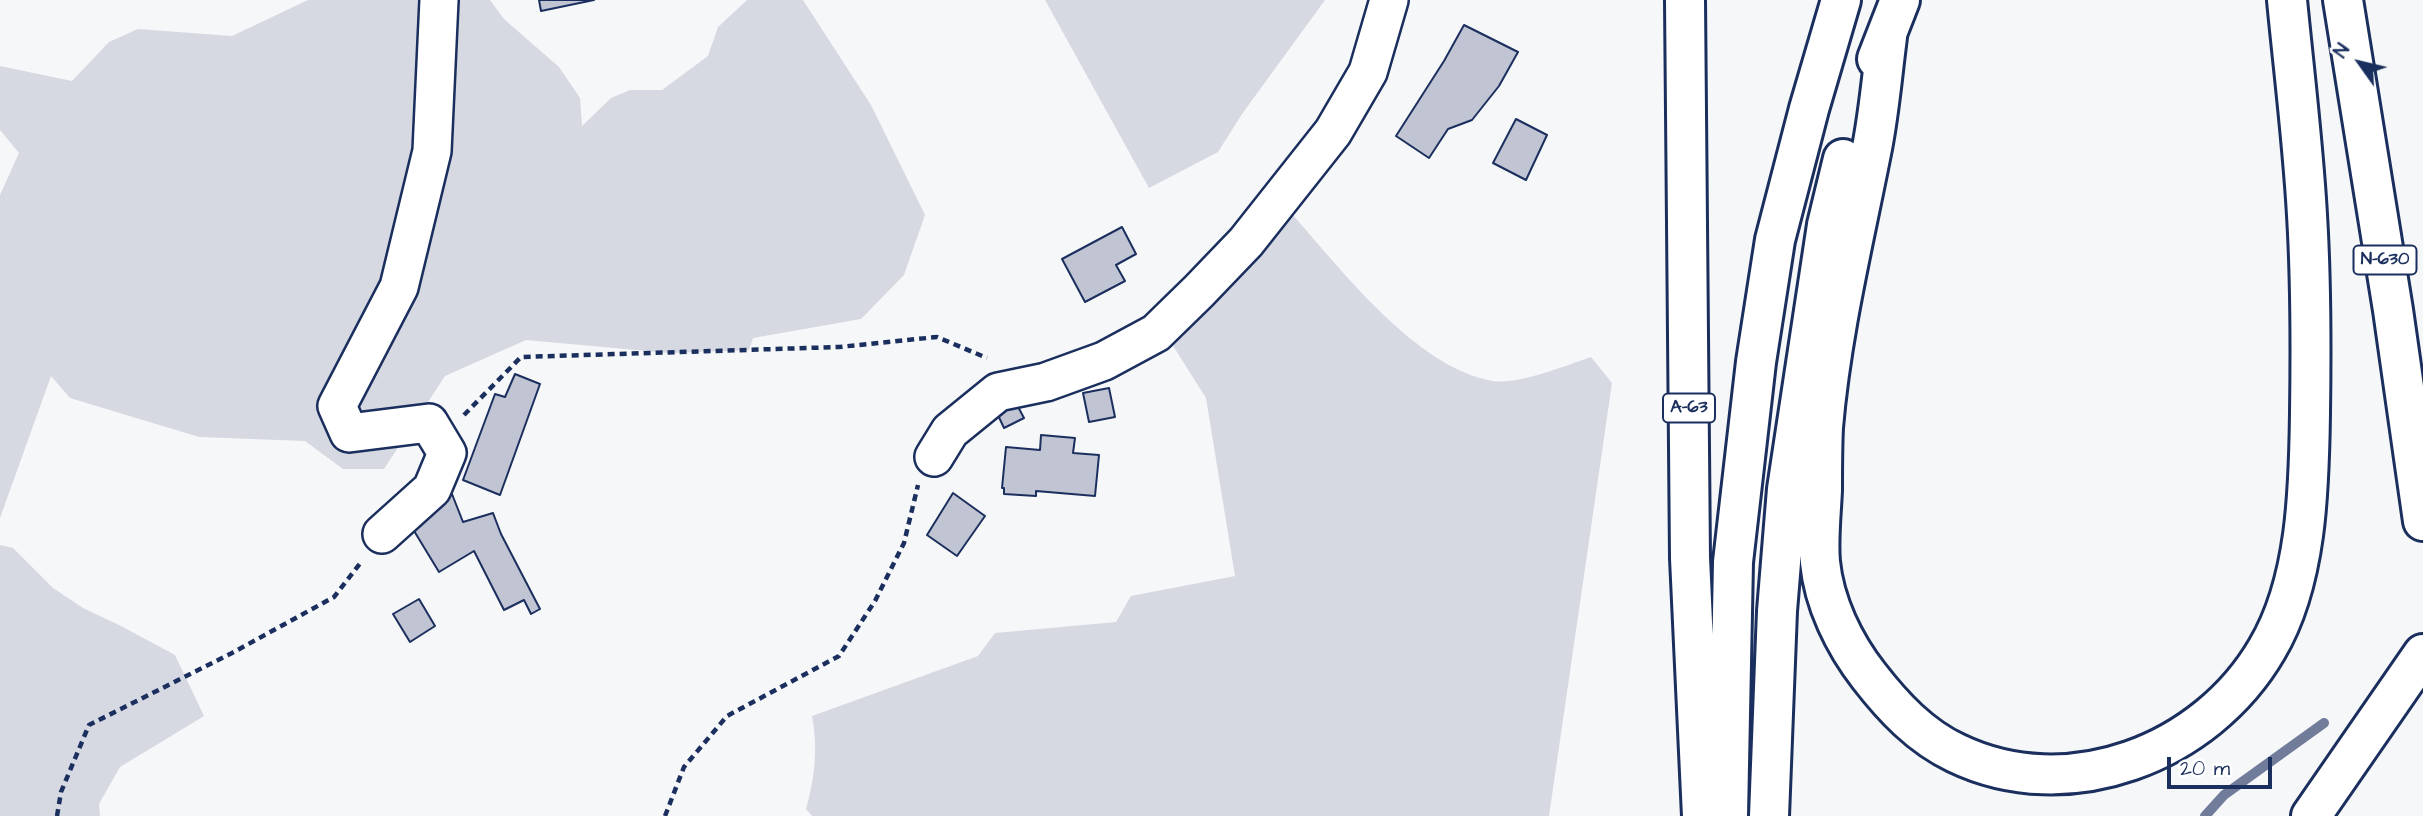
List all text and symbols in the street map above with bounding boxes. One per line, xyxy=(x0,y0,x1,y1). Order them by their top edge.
north arrow xyxy=(2325,28,2395,98)
text: N xyxy=(2328,38,2357,63)
road number: N-630 xyxy=(2354,246,2416,274)
road number: A-63 xyxy=(1663,394,1715,422)
scale bar xyxy=(2171,742,2276,786)
text: 20 m xyxy=(2180,754,2230,783)

